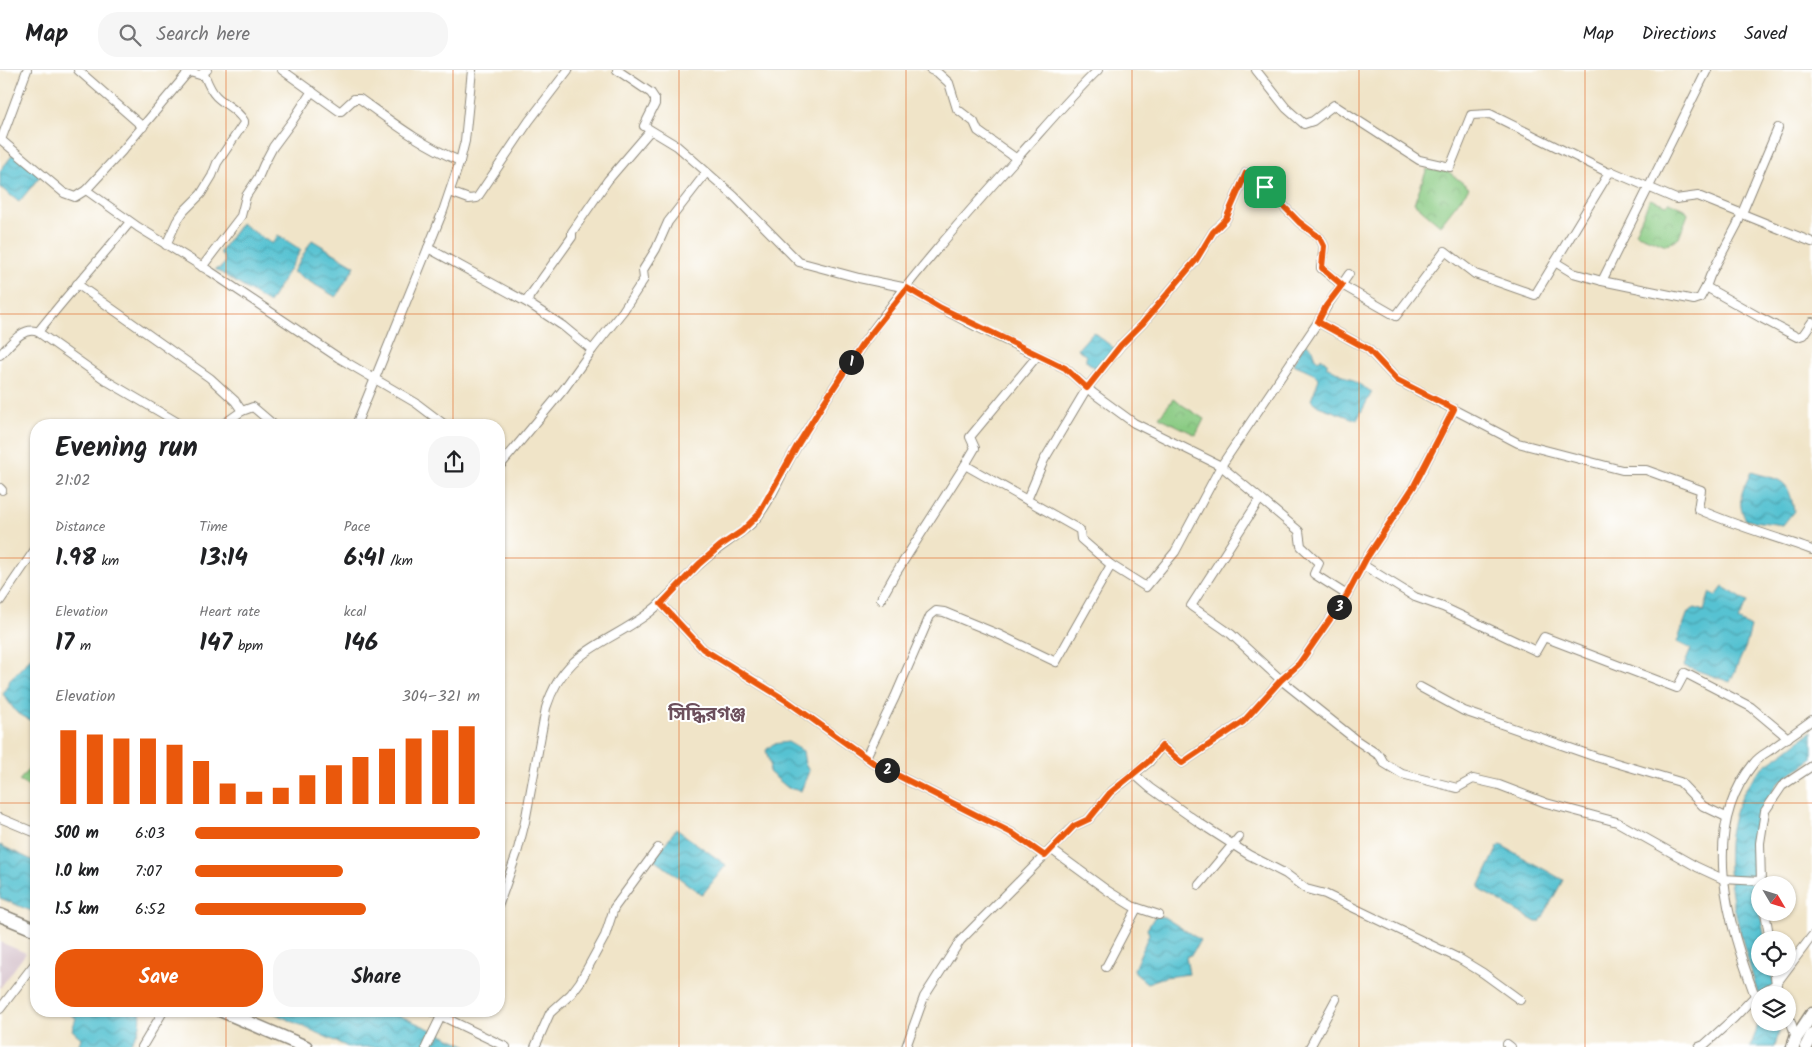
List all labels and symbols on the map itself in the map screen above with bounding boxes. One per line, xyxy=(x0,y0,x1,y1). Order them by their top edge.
pin xyxy=(1244,166,1286,208)
pin: 1 xyxy=(838,350,864,374)
pin: 3 xyxy=(1326,594,1352,620)
district label: সিদ্ধিরগঞ্জ xyxy=(667,700,746,730)
pin: 2 xyxy=(874,758,900,782)
north arrow xyxy=(1751,876,1796,921)

